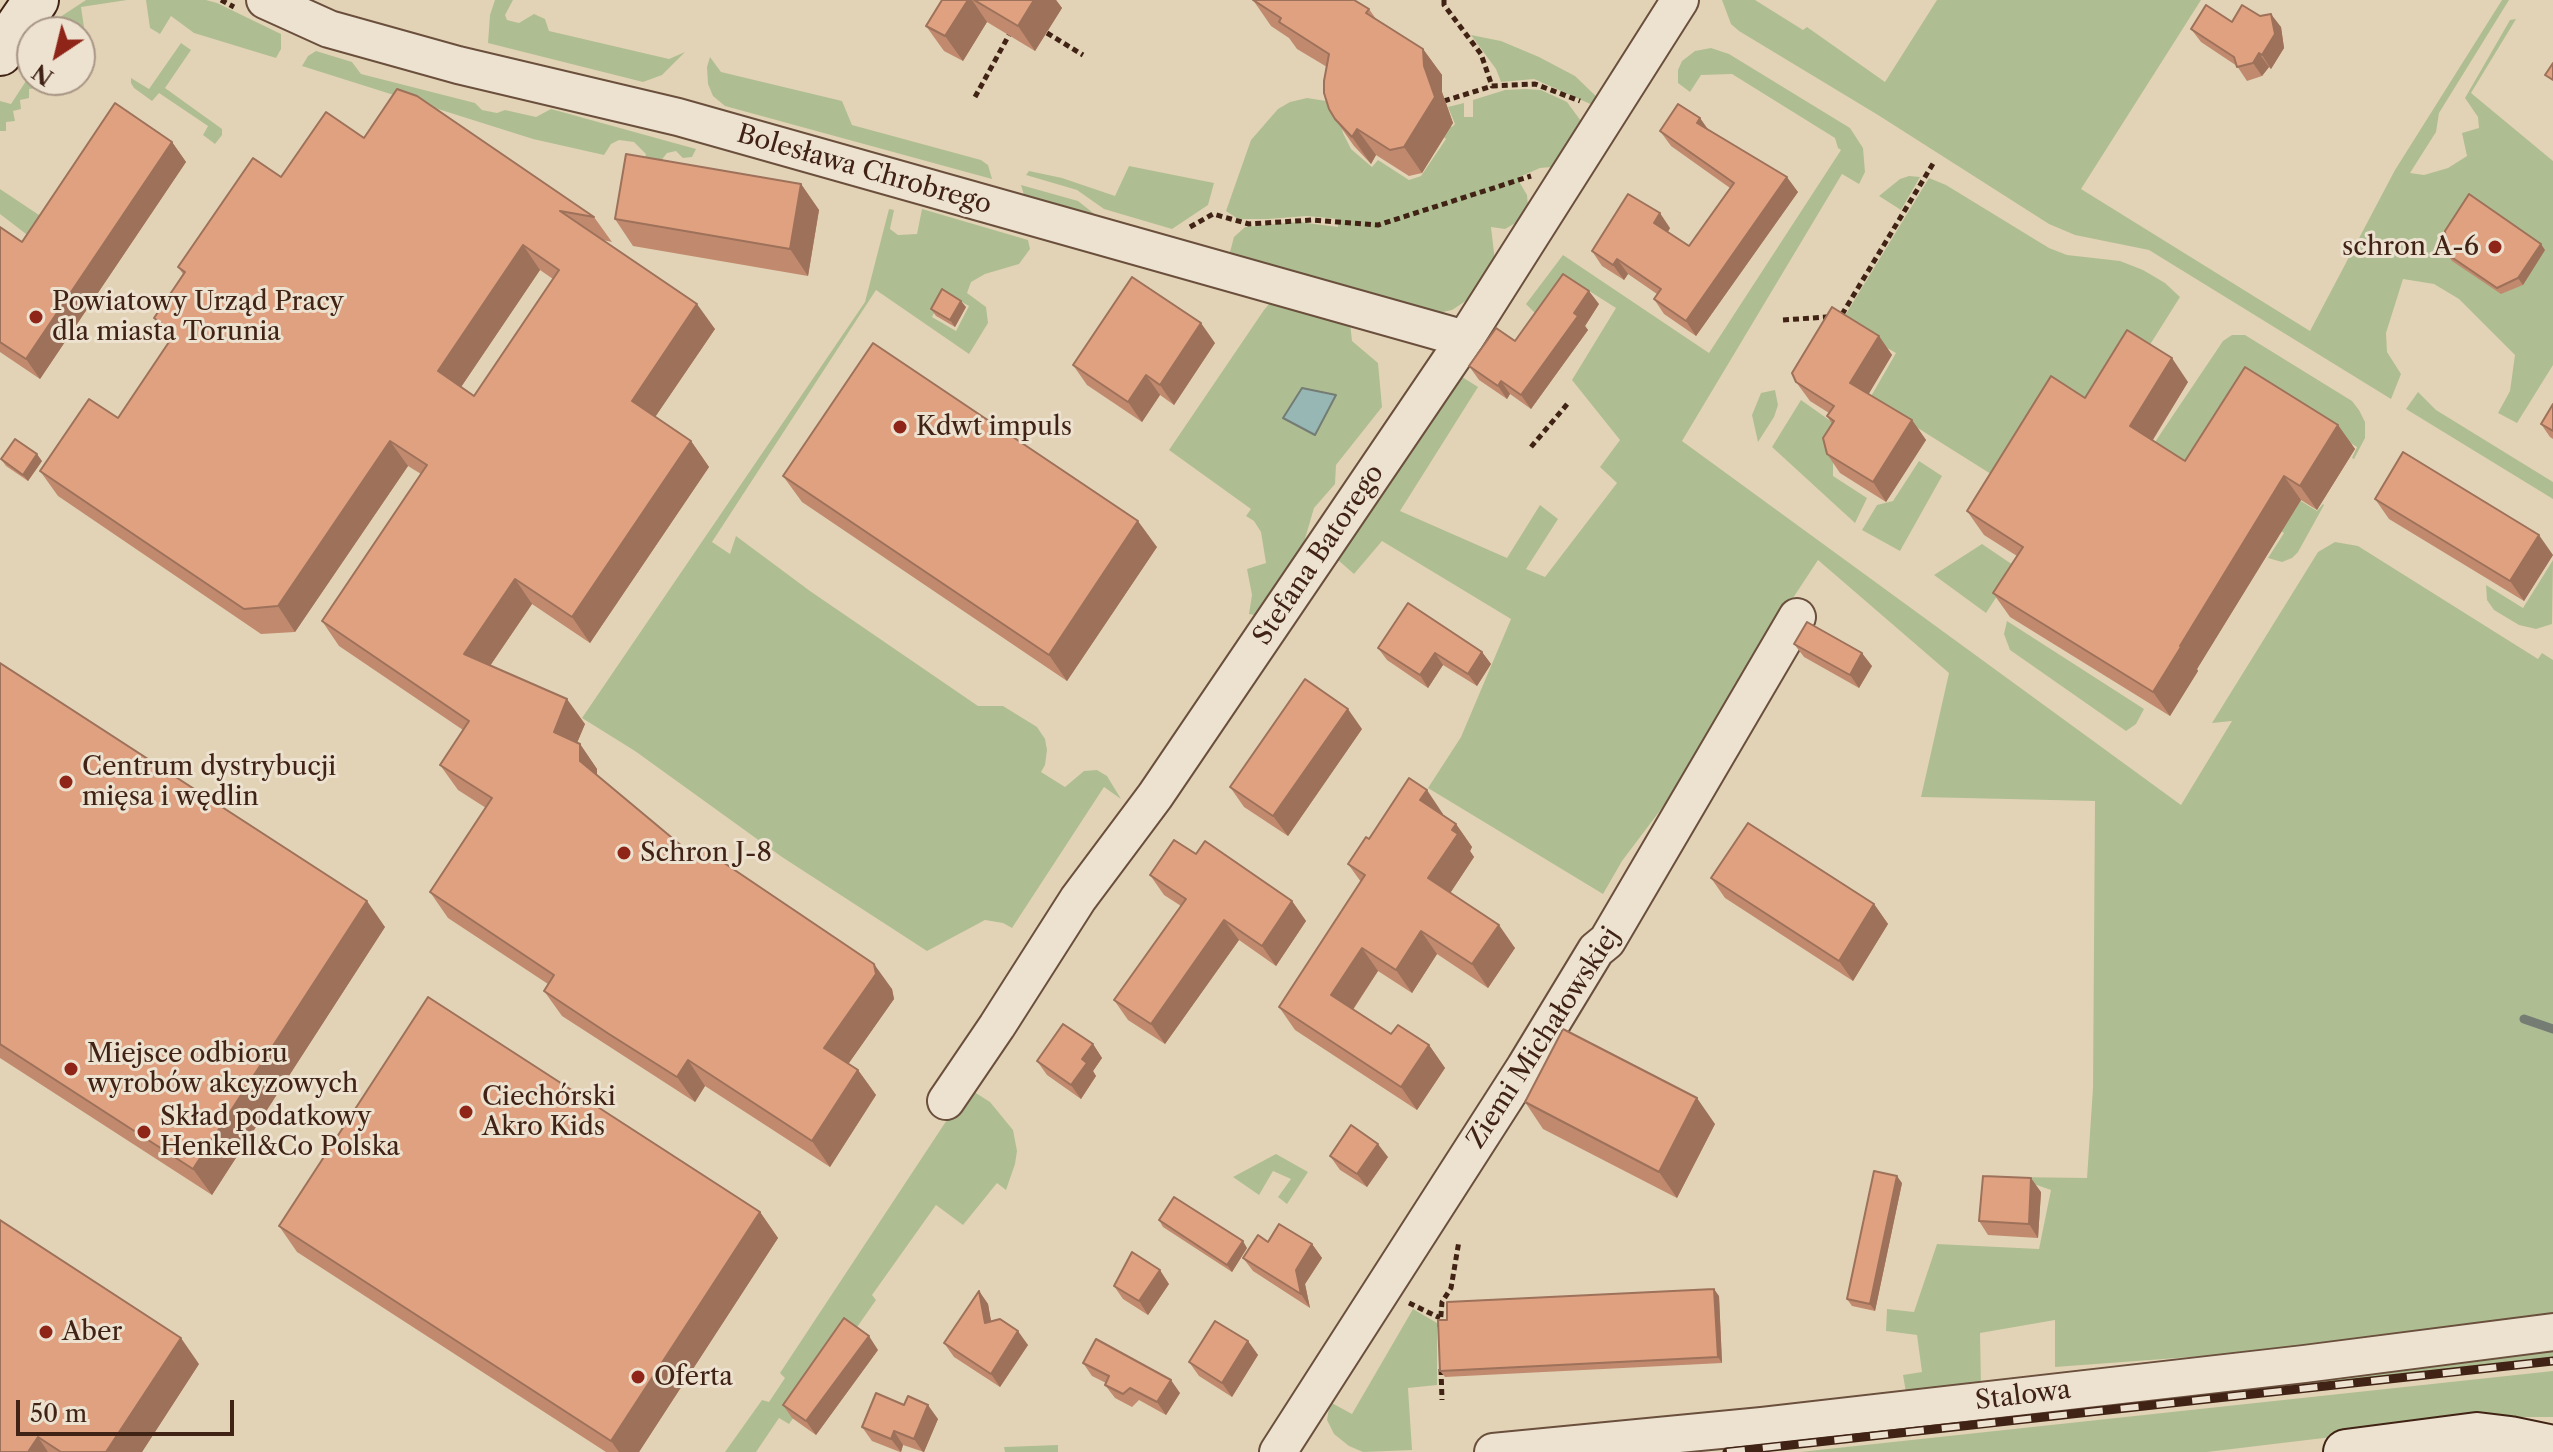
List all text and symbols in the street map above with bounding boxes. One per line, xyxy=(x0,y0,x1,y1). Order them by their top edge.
north arrow xyxy=(16,16,96,96)
text: N xyxy=(28,58,59,91)
street label: Bolesława Chrobrego xyxy=(733,119,995,221)
place label: schron A-6 xyxy=(2342,231,2479,263)
marker: schron A-6 xyxy=(2486,238,2504,256)
place label: Powiatowy Urząd Pracy dla miasta Torunia xyxy=(52,286,344,348)
marker: Powiatowy Urząd Pracy dla miasta Torunia xyxy=(27,308,45,326)
place label: Kdwt impuls xyxy=(916,411,1072,443)
marker: Kdwt impuls xyxy=(891,418,909,436)
street label: Stefana Batorego xyxy=(1247,459,1391,651)
place label: Centrum dystrybucji mięsa i wędlin xyxy=(82,751,336,812)
marker: Centrum dystrybucji mięsa i wędlin xyxy=(57,773,75,791)
place label: Schron J-8 xyxy=(640,837,772,869)
marker: Schron J-8 xyxy=(615,844,633,862)
street label: Ziemi Michałowskiej xyxy=(1461,922,1627,1154)
place label: Miejsce odbioru wyrobów akcyzowych xyxy=(87,1038,358,1100)
marker: Miejsce odbioru wyrobów akcyzowych xyxy=(62,1060,80,1078)
place label: Ciechórski Akro Kids xyxy=(482,1081,616,1142)
place label: Skład podatkowy Henkell&Co Polska xyxy=(160,1101,400,1162)
marker: Ciechórski Akro Kids xyxy=(457,1103,475,1121)
marker: Skład podatkowy Henkell&Co Polska xyxy=(135,1123,153,1141)
place label: Aber xyxy=(62,1316,122,1348)
marker: Aber xyxy=(37,1323,55,1341)
place label: Oferta xyxy=(654,1361,733,1393)
marker: Oferta xyxy=(629,1368,647,1386)
street label: Stalowa xyxy=(1974,1375,2072,1417)
scale bar xyxy=(20,1384,238,1434)
text: 50 m xyxy=(30,1399,87,1428)

